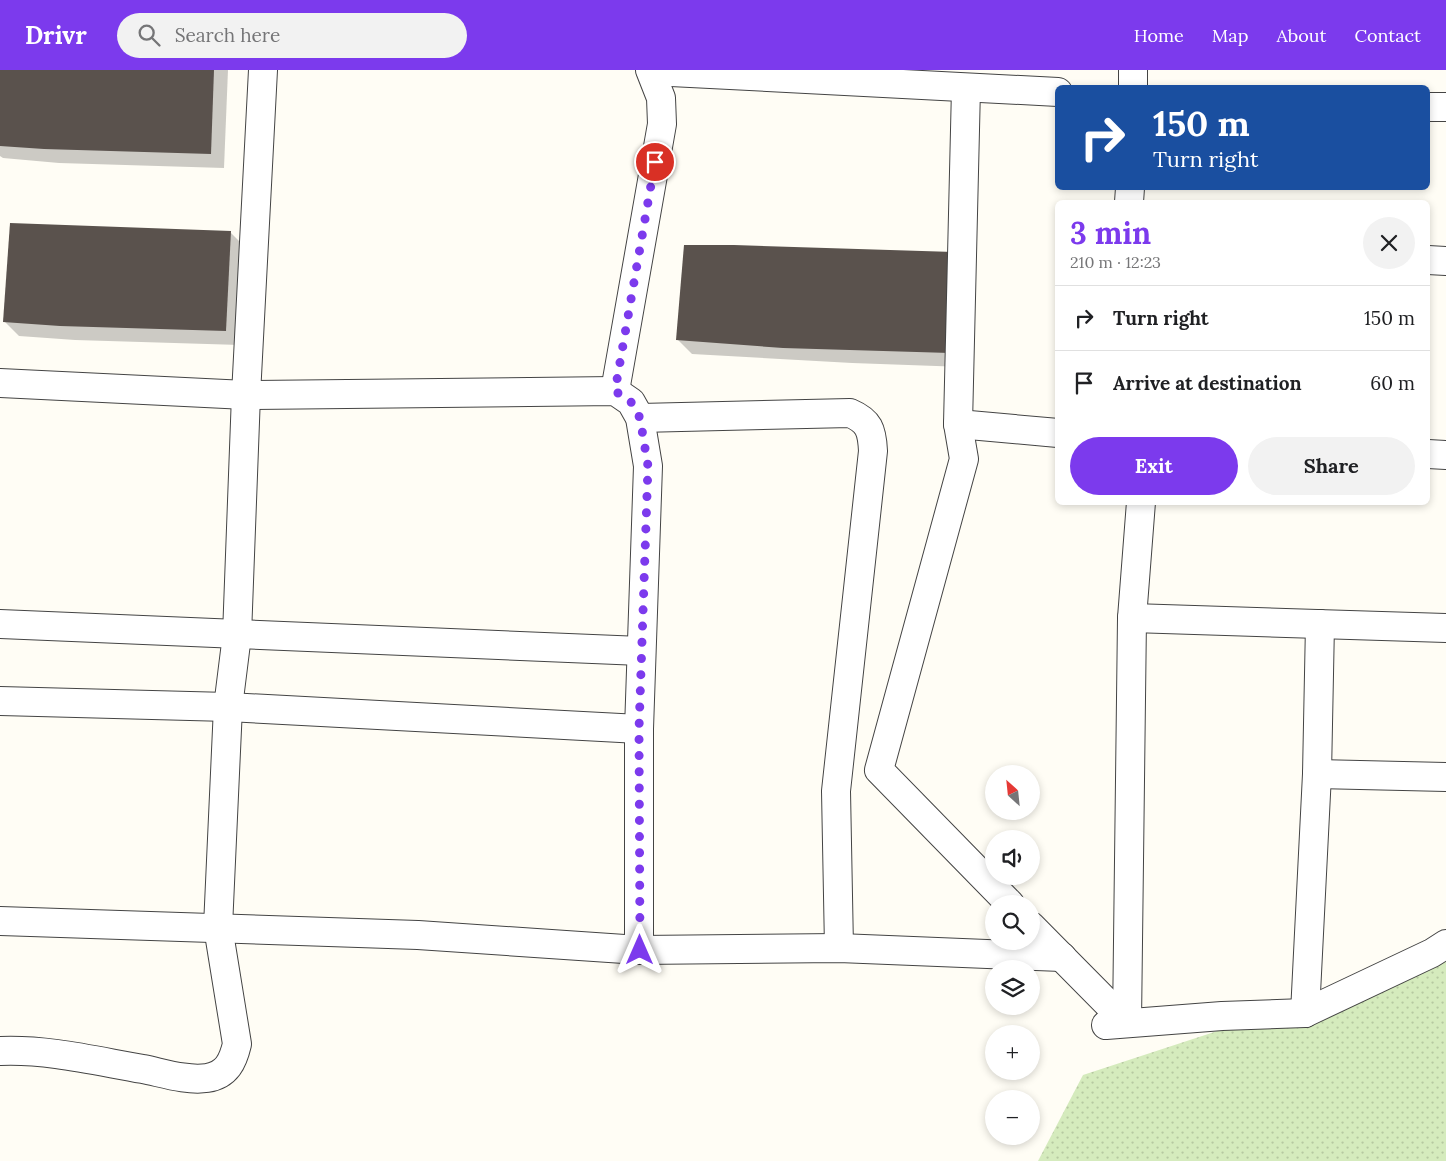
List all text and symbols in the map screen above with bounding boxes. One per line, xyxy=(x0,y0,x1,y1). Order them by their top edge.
search box xyxy=(117,13,467,58)
text: Drivr xyxy=(25,20,87,51)
icon: search xyxy=(135,21,163,49)
text: Search here xyxy=(175,23,280,47)
text: Home xyxy=(1134,24,1184,47)
text: Map xyxy=(1212,24,1248,47)
text: About xyxy=(1276,24,1326,47)
text: Contact xyxy=(1354,24,1421,47)
text: 150 m xyxy=(1153,101,1250,146)
icon: right xyxy=(1070,105,1135,170)
pin xyxy=(634,141,676,183)
text: Turn right xyxy=(1153,145,1258,173)
icon: arrive xyxy=(641,148,669,176)
text: 3 min xyxy=(1070,214,1151,252)
button: close xyxy=(1363,217,1415,269)
text: 210 m · 12:23 xyxy=(1070,252,1161,272)
icon: right xyxy=(1070,304,1098,332)
text: Turn right xyxy=(1113,306,1209,330)
text: 150 m xyxy=(1364,306,1415,330)
icon: arrive xyxy=(1070,369,1098,397)
text: Arrive at destination xyxy=(1113,371,1302,395)
text: 60 m xyxy=(1370,371,1415,395)
button: Exit xyxy=(1070,437,1238,495)
button: Share xyxy=(1248,437,1415,495)
north arrow xyxy=(985,765,1040,820)
map controls xyxy=(985,765,1040,1145)
button: sound xyxy=(985,830,1040,885)
button: search xyxy=(985,895,1040,950)
position arrow xyxy=(613,923,665,975)
button: layers xyxy=(985,960,1040,1015)
button: + xyxy=(985,1025,1040,1080)
button: − xyxy=(985,1090,1040,1145)

